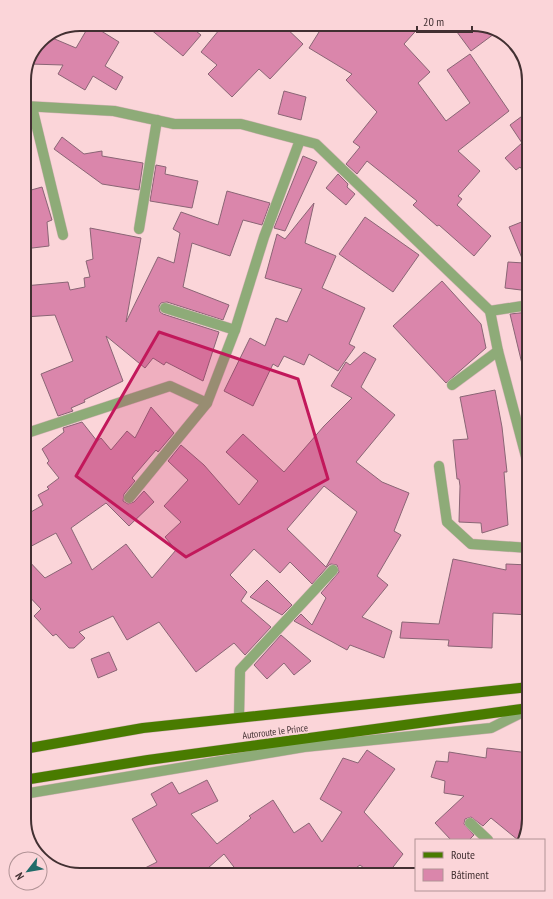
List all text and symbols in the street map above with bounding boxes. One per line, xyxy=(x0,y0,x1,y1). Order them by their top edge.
scale bar xyxy=(417,8,472,34)
text: 20 m xyxy=(423,14,444,29)
street label: Autoroute le Prince xyxy=(241,721,309,742)
legend xyxy=(415,839,545,891)
text: Route xyxy=(451,847,475,862)
north arrow xyxy=(8,851,48,891)
text: Bâtiment xyxy=(451,867,489,882)
text: N xyxy=(12,870,27,882)

